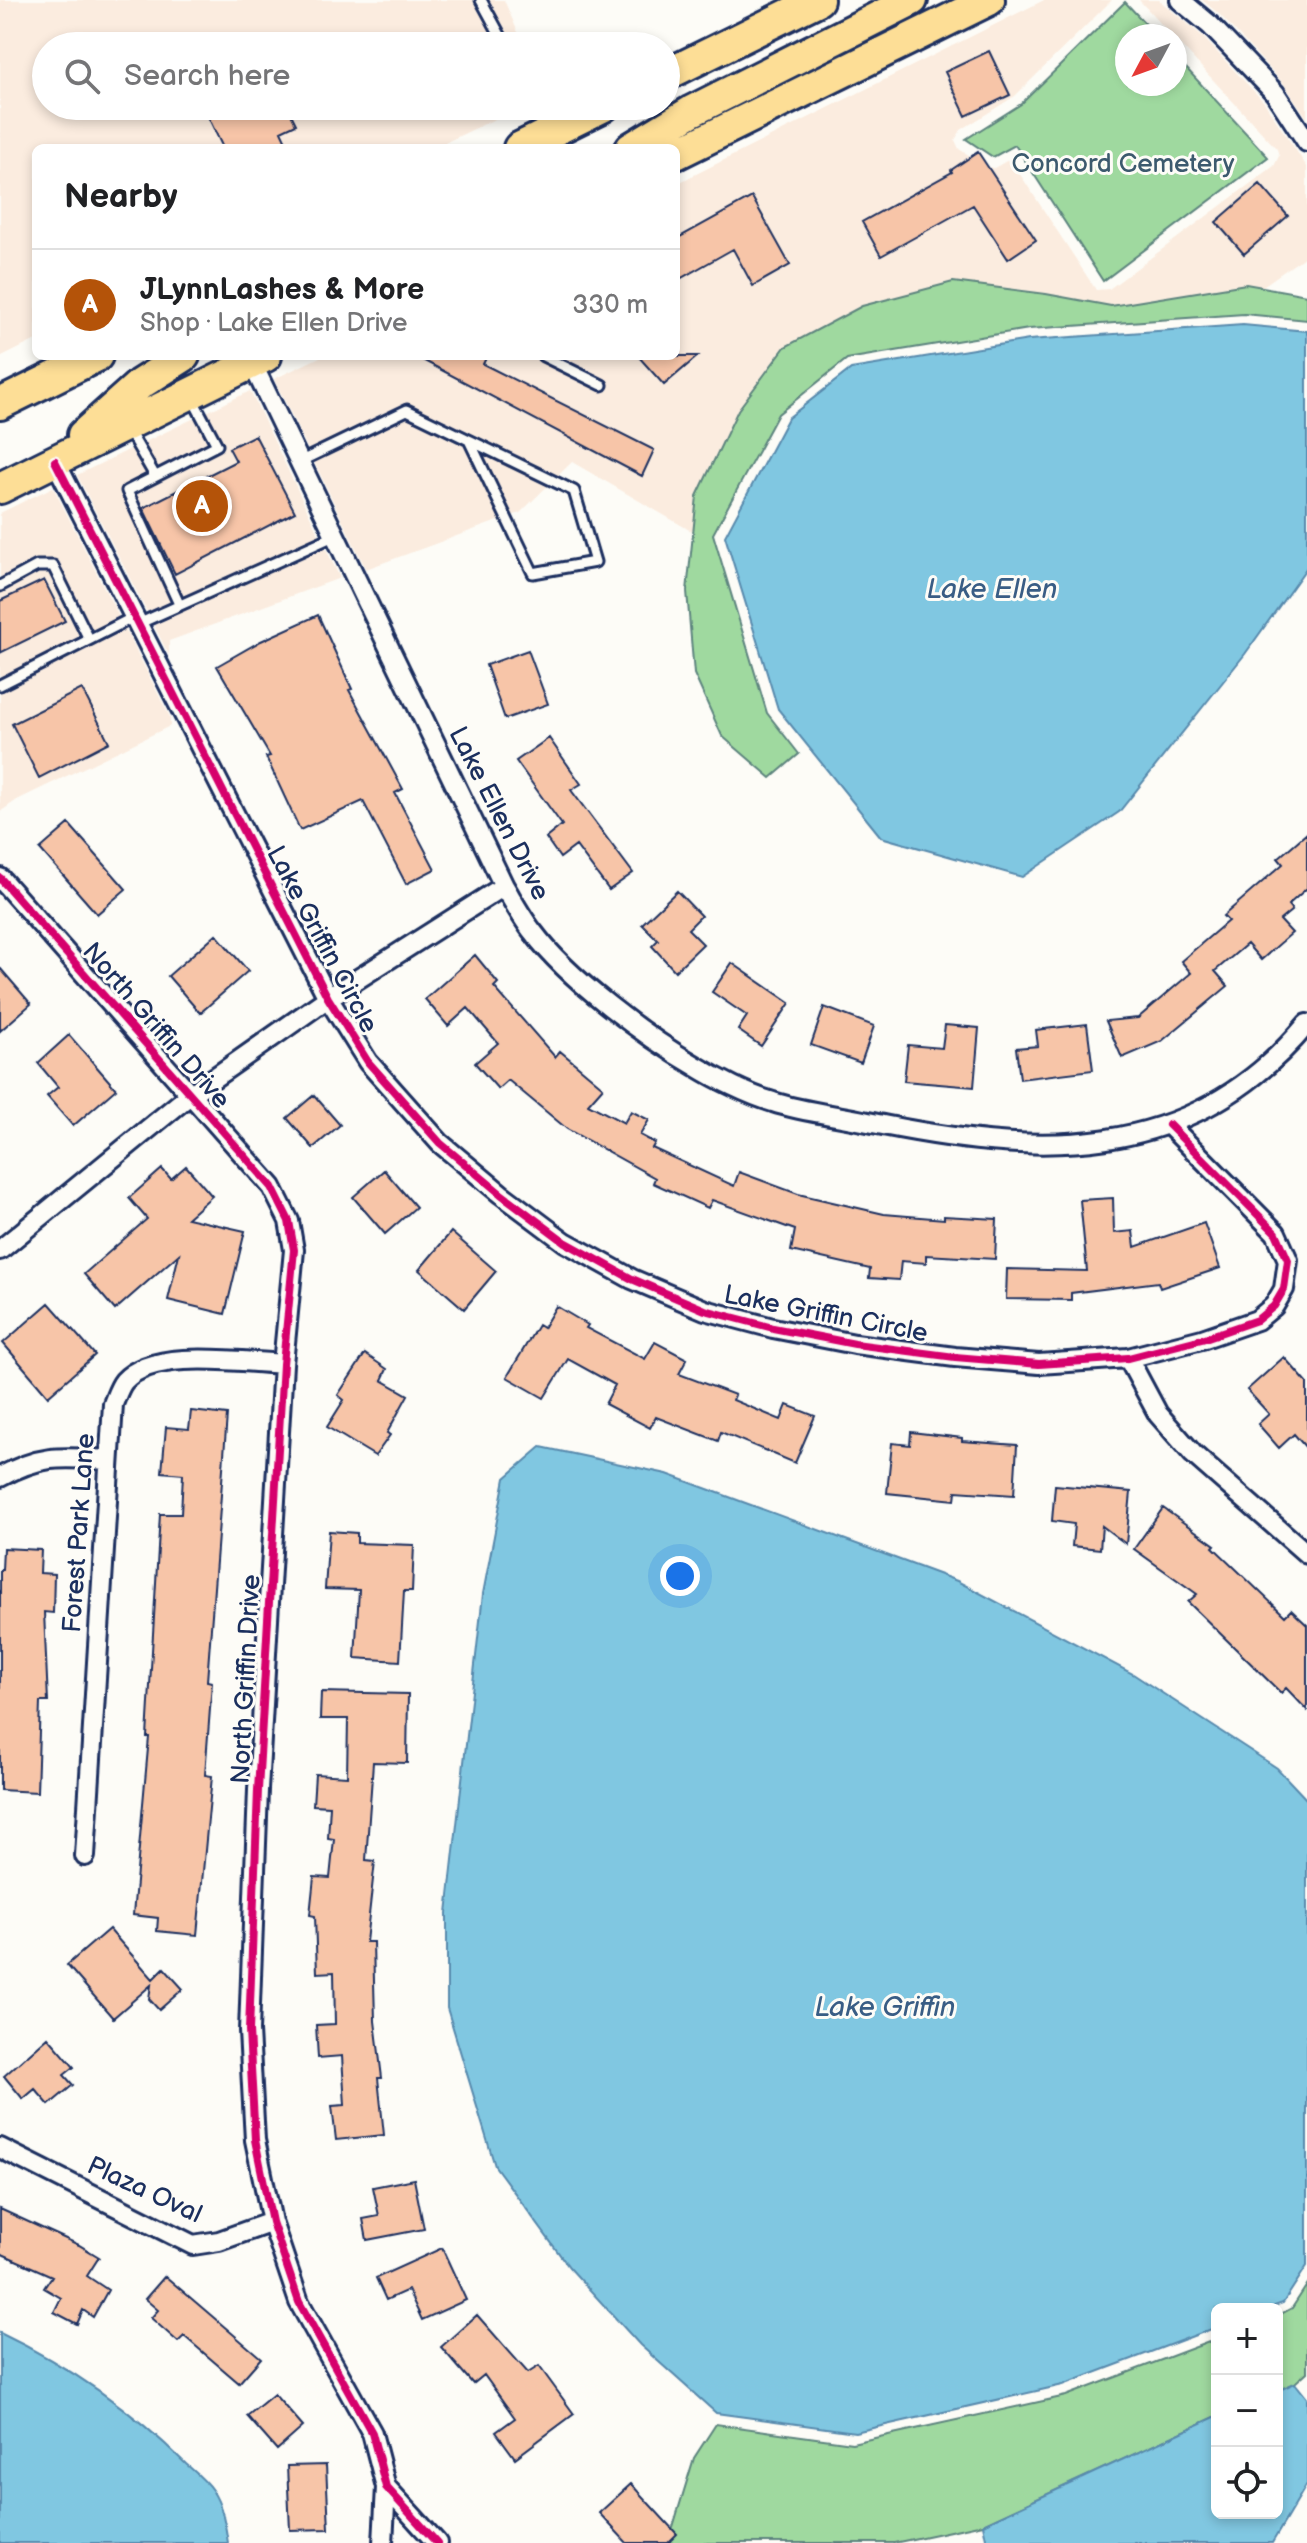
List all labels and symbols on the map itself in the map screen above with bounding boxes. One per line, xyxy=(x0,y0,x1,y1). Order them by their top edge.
north arrow xyxy=(1115,24,1187,96)
park label: Concord Cemetery xyxy=(1011,149,1235,180)
pin: A xyxy=(176,476,228,536)
water label: Lake Ellen xyxy=(927,573,1058,606)
street label: Lake Ellen Drive xyxy=(442,722,556,906)
street label: Lake Griffin Circle xyxy=(259,841,384,1038)
street label: North Griffin Drive xyxy=(75,937,236,1115)
street label: Lake Griffin Circle xyxy=(721,1279,930,1349)
street label: Forest Park Lane xyxy=(57,1432,102,1634)
your location xyxy=(660,1556,700,1596)
street label: North Griffin Drive xyxy=(226,1574,267,1785)
water label: Lake Griffin xyxy=(815,1991,955,2024)
street label: Plaza Oval xyxy=(82,2150,207,2230)

